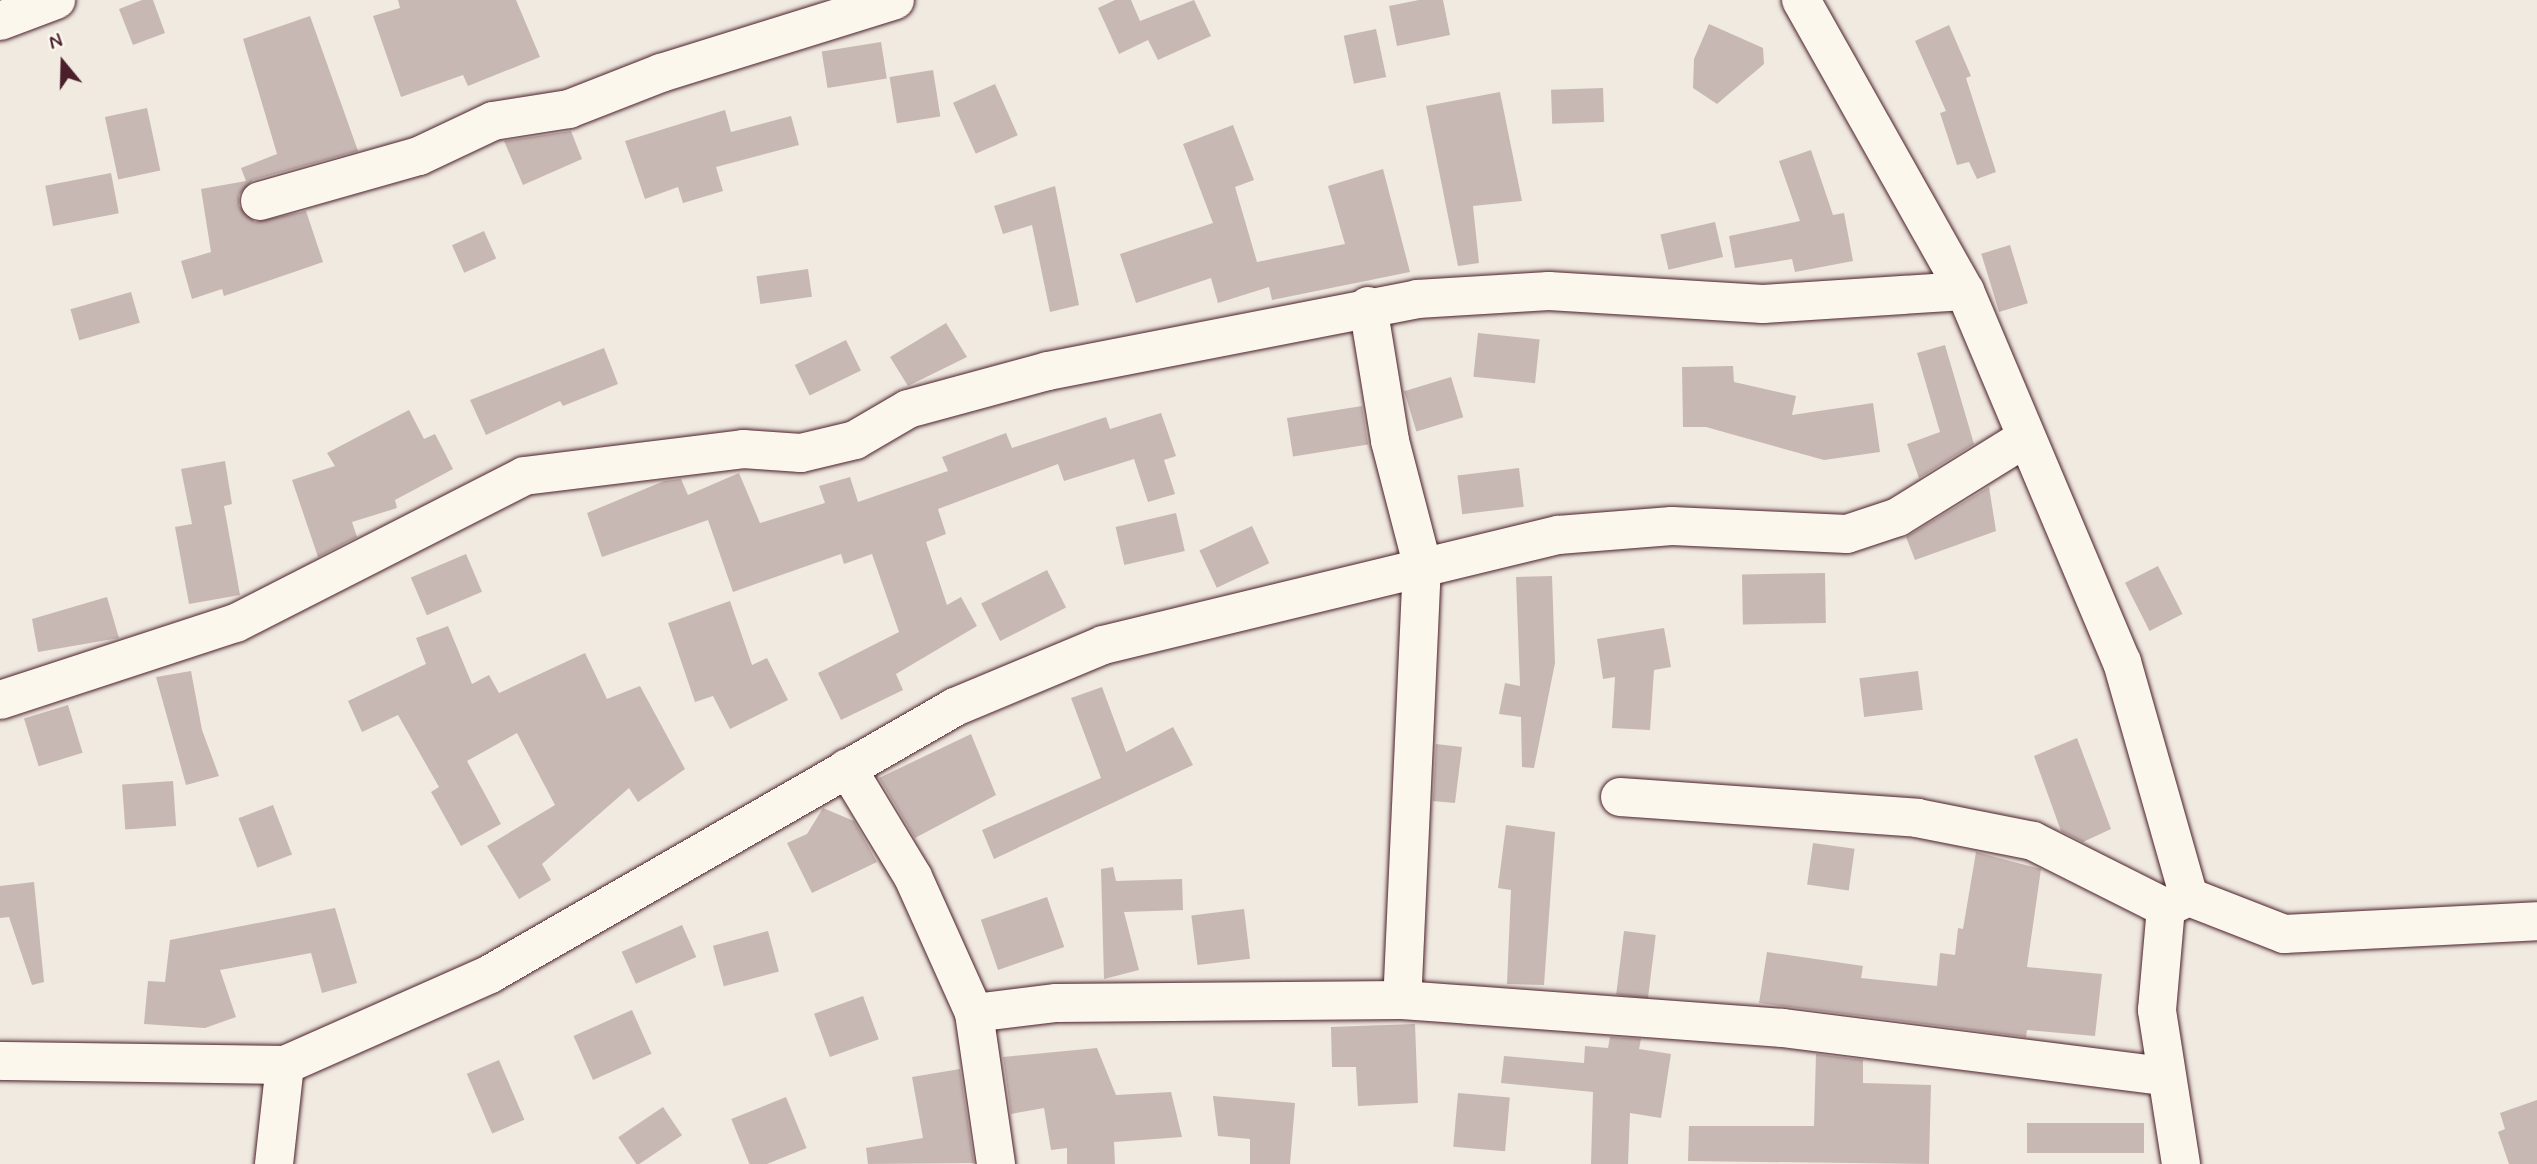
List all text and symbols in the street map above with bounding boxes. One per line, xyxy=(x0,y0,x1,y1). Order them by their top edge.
north arrow xyxy=(28,28,98,98)
text: N xyxy=(46,29,66,57)

